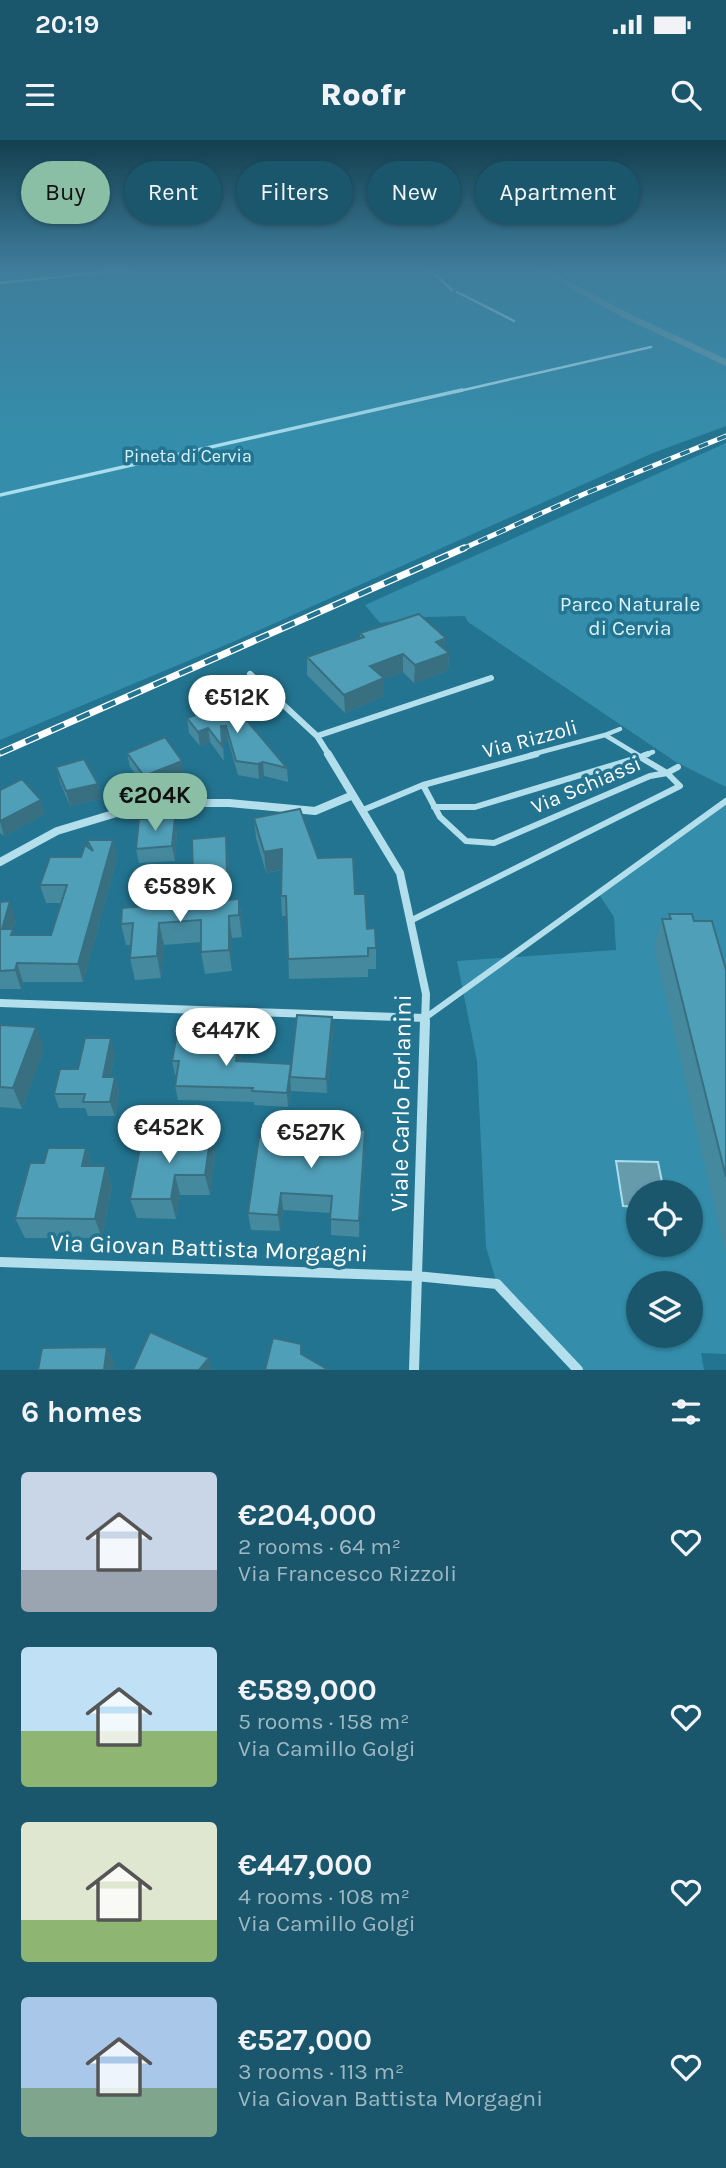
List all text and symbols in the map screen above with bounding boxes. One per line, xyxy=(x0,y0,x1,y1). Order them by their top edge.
text: 20:19 xyxy=(35,9,99,40)
icon: menu xyxy=(21,76,59,114)
text: Roofr xyxy=(320,76,406,113)
icon: search xyxy=(667,76,705,114)
chip: Buy xyxy=(21,161,110,224)
chip: Rent xyxy=(124,161,222,224)
chip: Filters xyxy=(236,161,353,224)
chip: New xyxy=(367,161,461,224)
chip: Apartment xyxy=(475,161,640,224)
park label: Pineta di Cervia xyxy=(124,445,252,467)
park label: Parco Naturale di Cervia xyxy=(560,592,700,640)
pin: €512K xyxy=(188,676,286,735)
text: €512K xyxy=(204,684,270,711)
street label: Via Rizzoli xyxy=(480,715,580,763)
street label: Via Schiassi xyxy=(527,751,645,819)
pin: €204K xyxy=(106,774,204,833)
text: €204K xyxy=(119,782,191,809)
pin: €589K xyxy=(131,864,229,924)
text: €589K xyxy=(144,873,216,900)
street label: Viale Carlo Forlanini xyxy=(385,994,417,1212)
pin: €447K xyxy=(177,1009,275,1068)
text: €447K xyxy=(192,1017,260,1044)
pin: €452K xyxy=(120,1105,218,1165)
pin: €527K xyxy=(262,1110,360,1170)
text: €452K xyxy=(134,1114,204,1141)
text: €527K xyxy=(277,1119,345,1146)
map controls xyxy=(626,1180,703,1348)
button: locate xyxy=(626,1180,703,1257)
street label: Via Giovan Battista Morgagni xyxy=(49,1228,369,1268)
button: layers xyxy=(626,1271,703,1348)
icon: filters xyxy=(667,1393,705,1431)
text: 6 homes xyxy=(21,1394,143,1430)
text: €204,000 xyxy=(238,1497,377,1533)
icon: home xyxy=(77,1500,161,1584)
icon: heart xyxy=(667,1523,705,1561)
text: 2 rooms · 64 m² xyxy=(238,1533,401,1560)
text: Via Francesco Rizzoli xyxy=(238,1560,457,1587)
text: €589,000 xyxy=(238,1672,377,1708)
icon: home xyxy=(77,1675,161,1759)
icon: heart xyxy=(667,1698,705,1736)
text: 5 rooms · 158 m² xyxy=(238,1708,409,1735)
text: Via Camillo Golgi xyxy=(238,1735,416,1762)
text: €447,000 xyxy=(238,1847,372,1883)
icon: home xyxy=(77,1850,161,1934)
icon: heart xyxy=(667,1873,705,1911)
text: 4 rooms · 108 m² xyxy=(238,1883,410,1910)
text: Via Camillo Golgi xyxy=(238,1910,416,1937)
text: €527,000 xyxy=(238,2022,372,2058)
icon: home xyxy=(77,2025,161,2109)
icon: heart xyxy=(667,2048,705,2086)
text: 3 rooms · 113 m² xyxy=(238,2058,404,2085)
text: Via Giovan Battista Morgagni xyxy=(238,2085,543,2112)

